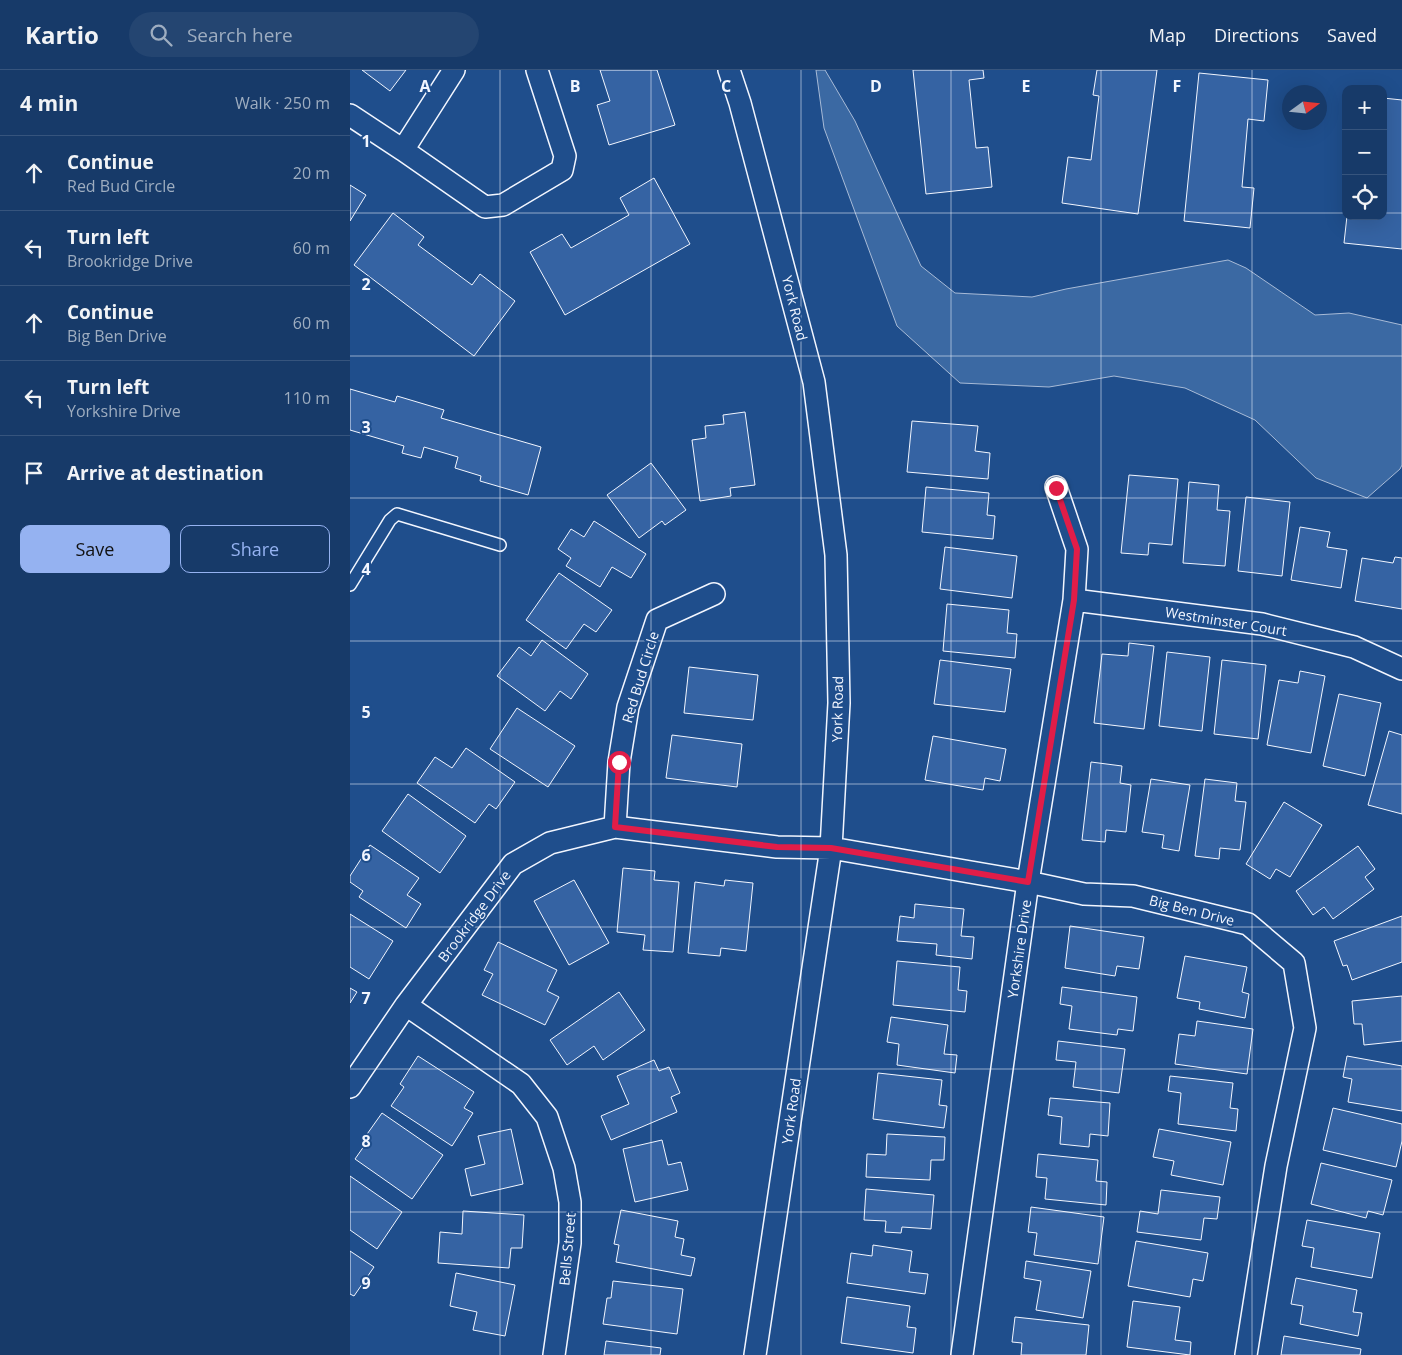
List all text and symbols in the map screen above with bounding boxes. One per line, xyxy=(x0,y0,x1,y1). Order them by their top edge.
search box xyxy=(129,12,479,57)
text: Kartio xyxy=(25,18,99,51)
icon: search xyxy=(147,21,175,49)
text: Search here xyxy=(187,22,293,48)
text: Map xyxy=(1149,23,1186,47)
text: Directions xyxy=(1214,23,1299,47)
text: Saved xyxy=(1327,23,1377,47)
text: A xyxy=(419,75,431,97)
text: B xyxy=(570,75,580,97)
text: C xyxy=(721,75,731,97)
text: D xyxy=(870,75,882,97)
text: E xyxy=(1022,75,1031,97)
text: F xyxy=(1173,75,1181,97)
north arrow xyxy=(1282,85,1327,130)
map controls xyxy=(1342,85,1387,220)
button: + xyxy=(1342,85,1387,130)
text: 4 min xyxy=(20,89,78,117)
text: Walk · 250 m xyxy=(235,92,330,114)
text: 1 xyxy=(361,130,371,152)
button: − xyxy=(1342,130,1387,175)
text: Continue xyxy=(67,149,154,175)
icon: ahead xyxy=(20,159,48,187)
text: 20 m xyxy=(293,162,330,184)
text: Red Bud Circle xyxy=(67,175,175,197)
button: locate xyxy=(1342,175,1387,220)
text: Turn left xyxy=(67,224,149,250)
icon: left xyxy=(20,234,48,262)
text: 60 m xyxy=(293,237,330,259)
text: Brookridge Drive xyxy=(67,250,193,272)
text: 2 xyxy=(361,273,371,295)
street label: York Road xyxy=(778,274,812,342)
text: Continue xyxy=(67,299,154,325)
icon: ahead xyxy=(20,309,48,337)
text: 60 m xyxy=(293,312,330,334)
text: Big Ben Drive xyxy=(67,325,167,347)
text: Turn left xyxy=(67,374,149,400)
icon: left xyxy=(20,384,48,412)
text: 110 m xyxy=(284,387,330,409)
text: Yorkshire Drive xyxy=(67,400,181,422)
text: 3 xyxy=(361,416,371,438)
icon: arrive xyxy=(20,459,48,487)
text: Arrive at destination xyxy=(67,460,264,486)
route end xyxy=(1045,477,1068,500)
button: Save xyxy=(20,525,170,573)
button: Share xyxy=(180,525,330,573)
text: 4 xyxy=(361,558,371,580)
street label: Westminster Court xyxy=(1164,602,1288,640)
street label: Red Bud Circle xyxy=(617,629,663,725)
street label: York Road xyxy=(827,676,847,742)
text: 5 xyxy=(361,701,371,723)
route start xyxy=(608,751,631,774)
text: 6 xyxy=(361,844,371,866)
street label: Brookridge Drive xyxy=(433,866,515,966)
street label: Big Ben Drive xyxy=(1147,890,1237,930)
street label: Yorkshire Drive xyxy=(1003,898,1035,1000)
text: 7 xyxy=(361,987,371,1009)
street label: York Road xyxy=(777,1077,805,1145)
text: 8 xyxy=(361,1130,371,1152)
street label: Bells Street xyxy=(554,1212,580,1286)
text: 9 xyxy=(361,1272,371,1294)

